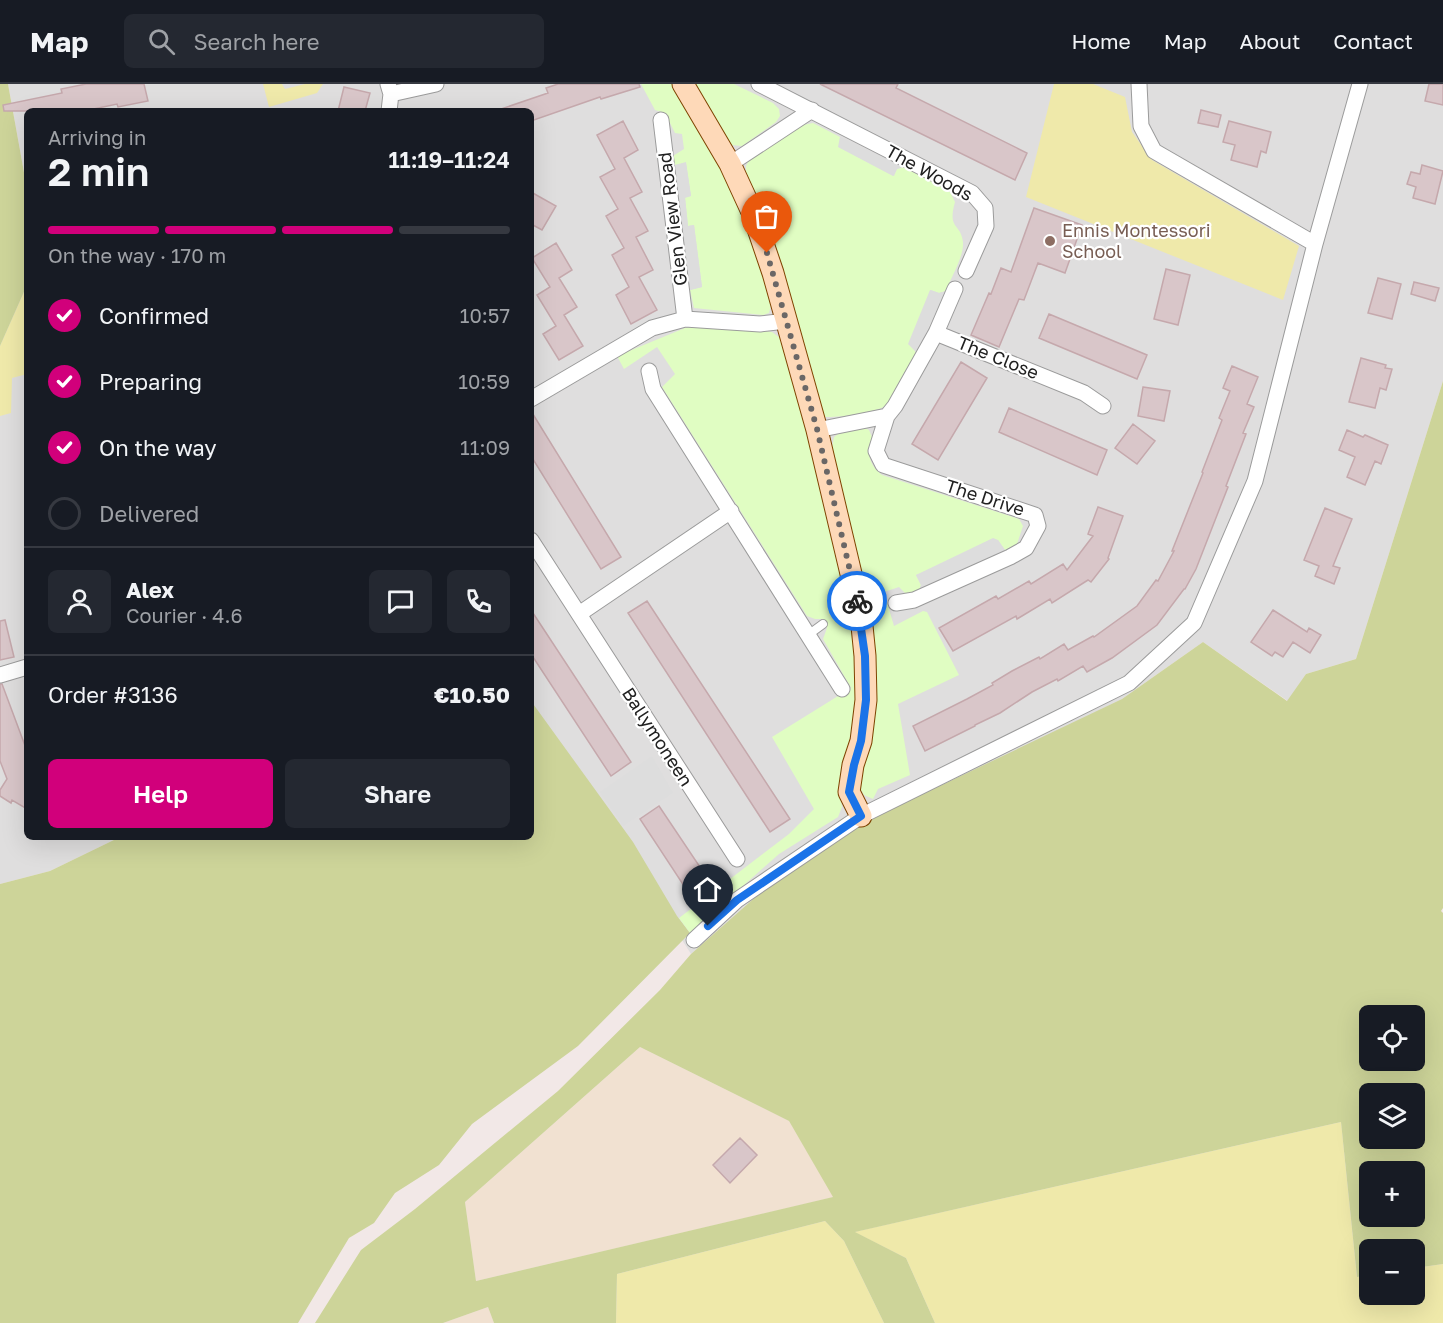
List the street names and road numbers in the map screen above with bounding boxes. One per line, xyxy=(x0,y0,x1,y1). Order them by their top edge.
street label: The Woods xyxy=(882,139,977,205)
street label: Glen View Road xyxy=(653,151,691,287)
street label: The Close xyxy=(954,331,1042,383)
street label: The Drive xyxy=(943,474,1028,520)
street label: Ballymoneen xyxy=(618,683,698,790)

